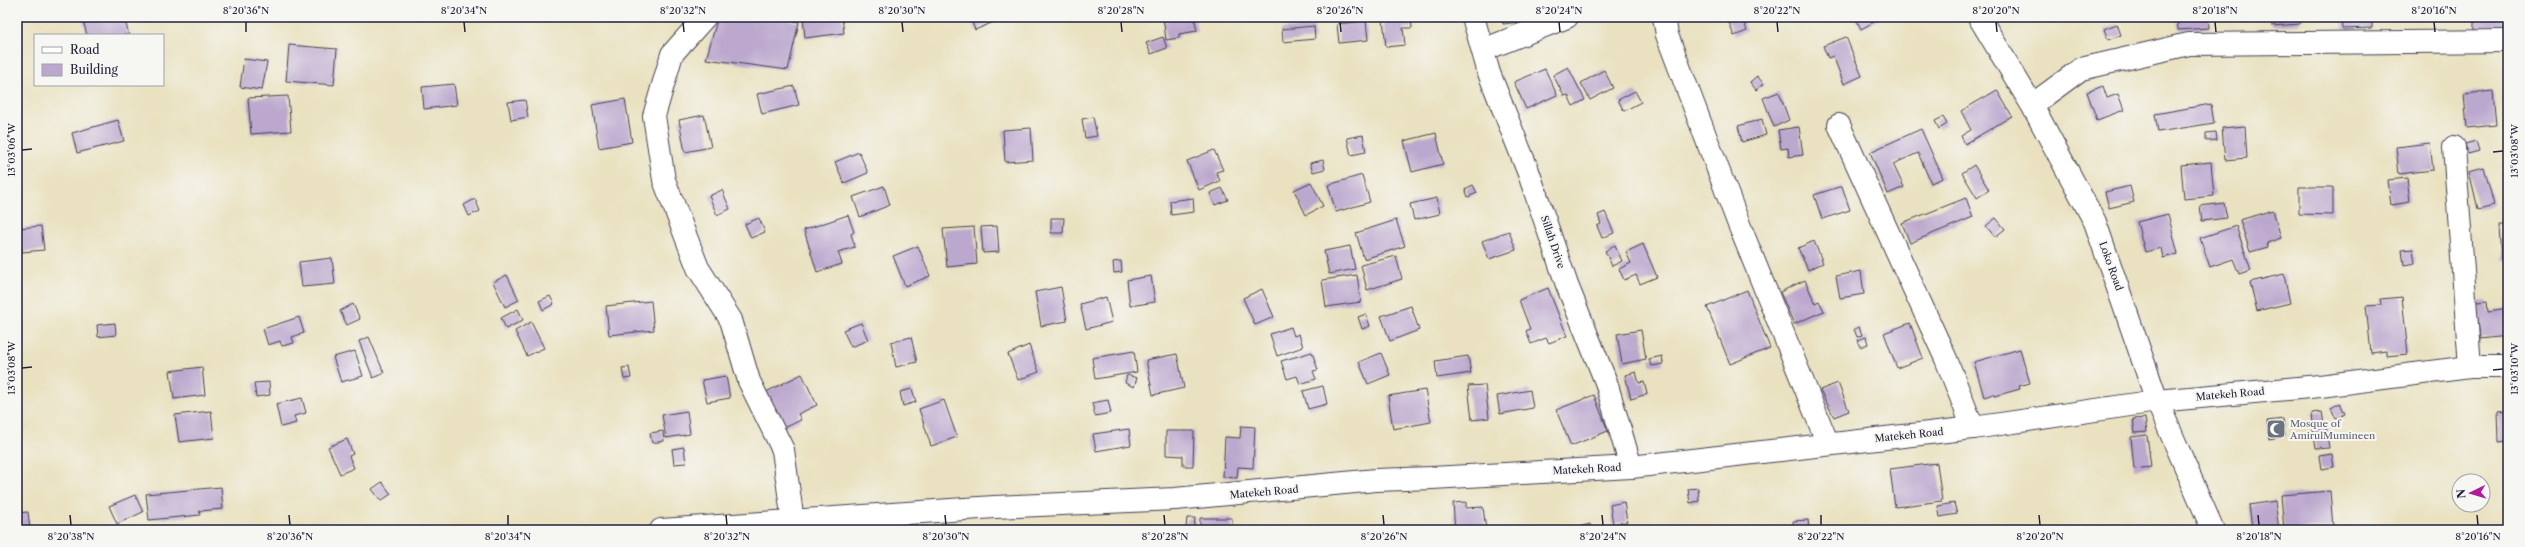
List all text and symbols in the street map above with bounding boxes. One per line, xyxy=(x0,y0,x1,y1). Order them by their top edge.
text: 8°20'36"N xyxy=(223,4,269,17)
text: 8°20'34"N xyxy=(441,4,487,17)
text: 8°20'32"N xyxy=(660,4,706,17)
text: 8°20'30"N xyxy=(878,4,926,17)
text: 8°20'28"N xyxy=(1097,4,1145,17)
text: 8°20'26"N xyxy=(1317,4,1363,17)
text: 8°20'24"N xyxy=(1536,4,1582,17)
text: 8°20'22"N xyxy=(1754,4,1800,17)
text: 8°20'20"N xyxy=(1972,4,2020,17)
text: 8°20'18"N xyxy=(2192,4,2238,17)
text: 8°20'16"N xyxy=(2411,4,2457,17)
legend xyxy=(34,34,164,86)
text: Road xyxy=(70,42,100,57)
text: Building xyxy=(70,62,118,77)
text: 13°03'06"W xyxy=(5,122,18,177)
text: 13°03'08"W xyxy=(2508,123,2521,178)
street label: Sillah Drive xyxy=(1538,214,1568,271)
street label: Loko Road xyxy=(2096,240,2126,292)
text: 13°03'08"W xyxy=(5,340,18,395)
text: 13°03'10"W xyxy=(2508,342,2521,395)
street label: Matekeh Road xyxy=(2195,385,2265,403)
place label: Mosque of AmirulMumineen xyxy=(2289,417,2376,442)
mosque icon: Mosque of AmirulMumineen xyxy=(2265,418,2287,440)
street label: Matekeh Road xyxy=(1874,425,1944,445)
street label: Matekeh Road xyxy=(1552,461,1622,477)
north arrow xyxy=(2451,473,2491,513)
street label: Matekeh Road xyxy=(1229,483,1299,501)
text: N xyxy=(2454,488,2468,499)
text: 8°20'38"N xyxy=(48,530,94,543)
text: 8°20'36"N xyxy=(267,530,313,543)
text: 8°20'34"N xyxy=(485,530,531,543)
text: 8°20'32"N xyxy=(704,530,750,543)
text: 8°20'30"N xyxy=(922,530,970,543)
text: 8°20'28"N xyxy=(1141,530,1189,543)
text: 8°20'26"N xyxy=(1361,530,1407,543)
text: 8°20'24"N xyxy=(1580,530,1626,543)
text: 8°20'22"N xyxy=(1798,530,1844,543)
text: 8°20'20"N xyxy=(2016,530,2064,543)
text: 8°20'18"N xyxy=(2236,530,2282,543)
text: 8°20'16"N xyxy=(2455,530,2501,543)

